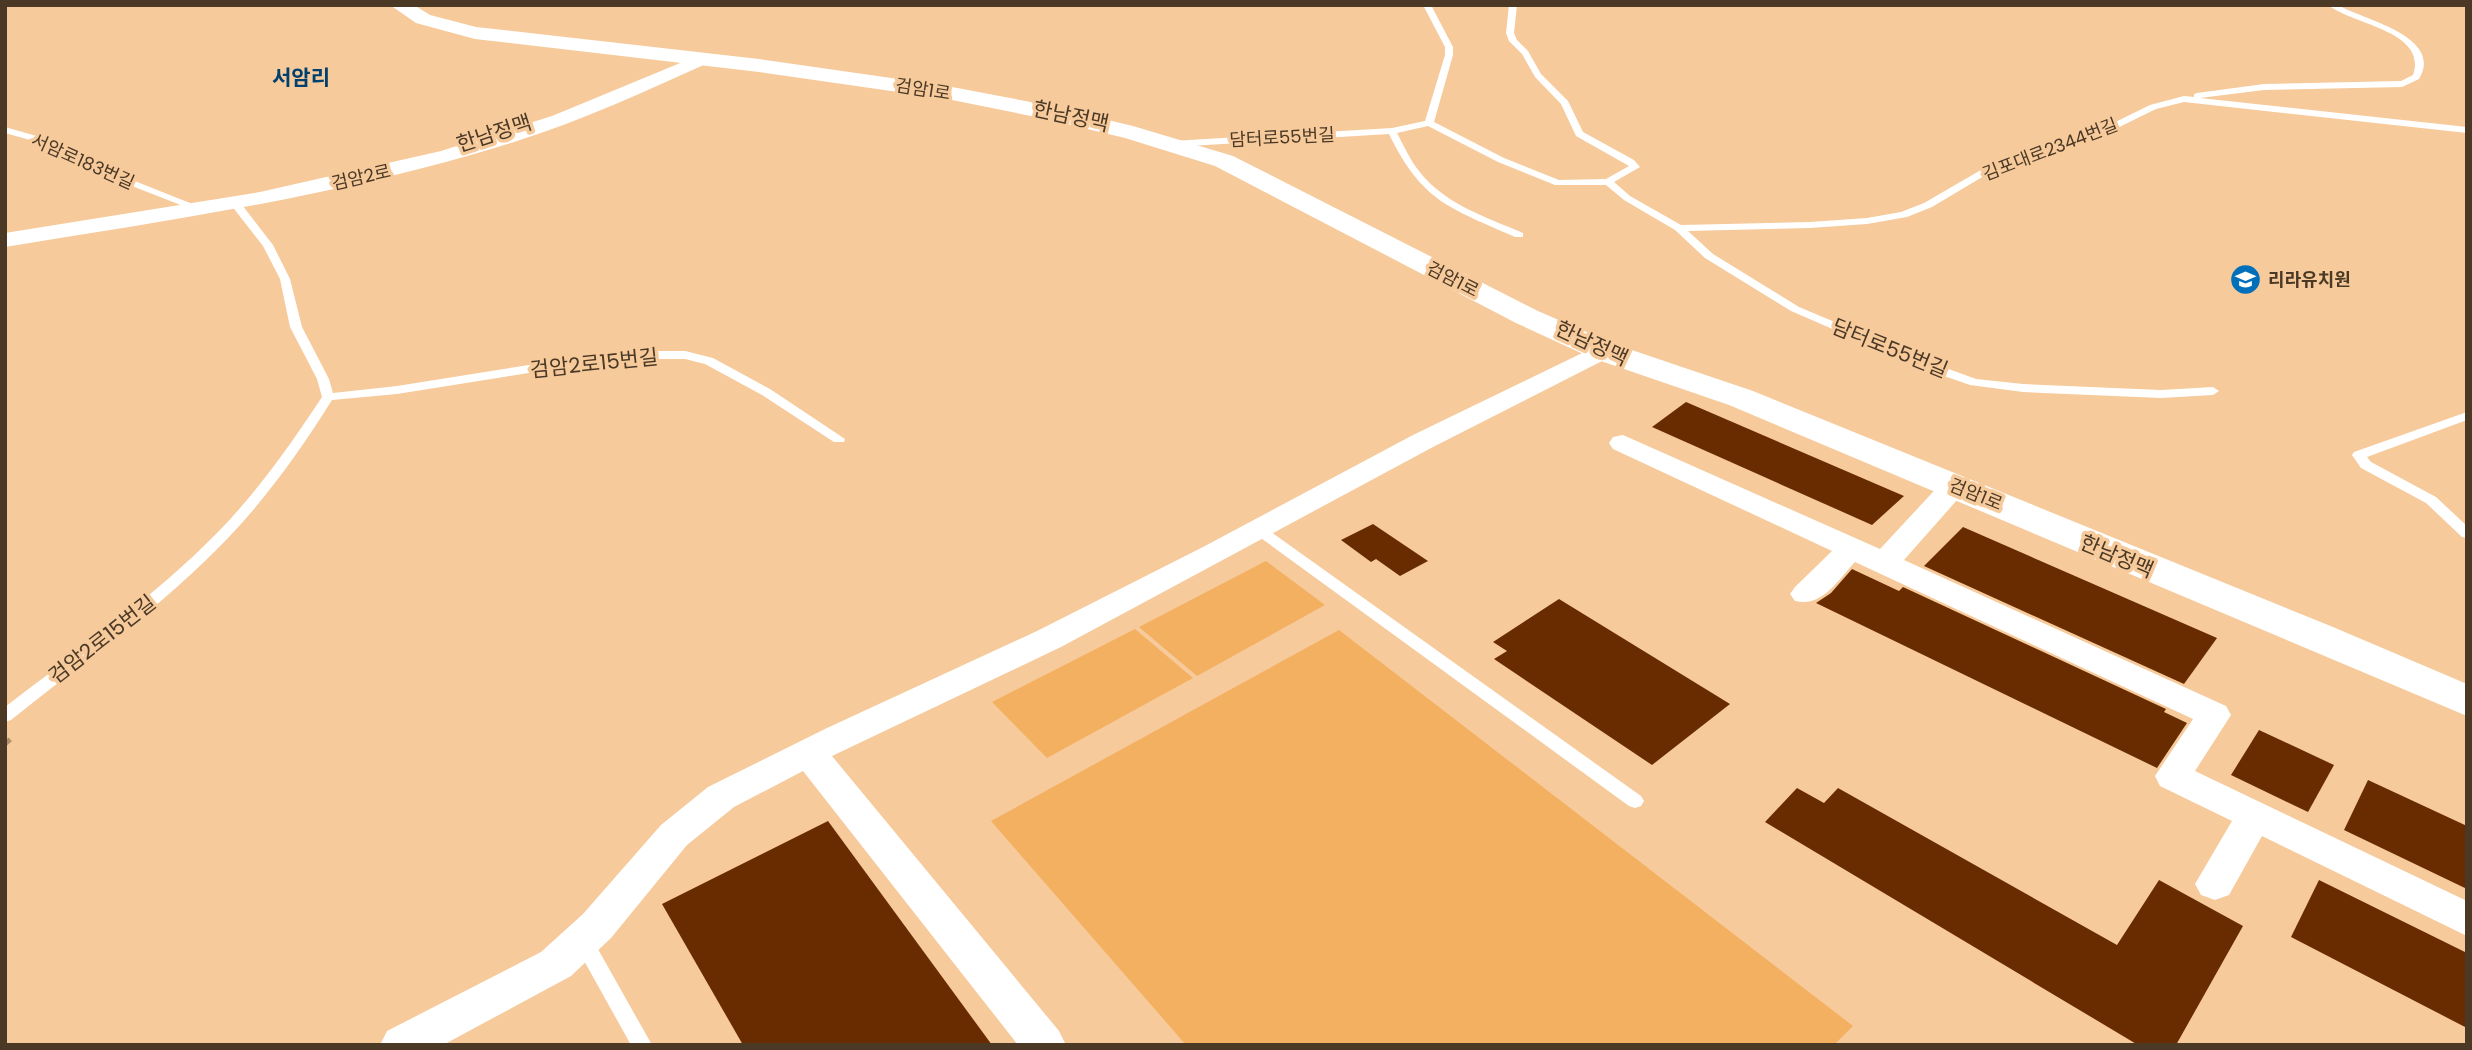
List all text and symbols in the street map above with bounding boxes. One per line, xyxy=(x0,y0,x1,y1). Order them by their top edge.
district label: 서암리 xyxy=(272,63,330,92)
street label: 검암1로 xyxy=(894,72,952,106)
street label: 한남정맥 xyxy=(1030,94,1112,138)
street label: 한남정맥 xyxy=(453,107,535,159)
street label: 김포대로2344번길 xyxy=(1979,112,2121,186)
street label: 담터로55번길 xyxy=(1229,122,1335,152)
street label: 서암로183번길 xyxy=(27,127,139,195)
street label: 검암2로 xyxy=(329,158,393,196)
street label: 검암1로 xyxy=(1423,255,1483,303)
school or university icon: 리라유치원 xyxy=(2228,262,2262,296)
place label: 리라유치원 xyxy=(2268,267,2351,292)
street label: 담터로55번길 xyxy=(1828,312,1952,384)
street label: 한남정맥 xyxy=(1551,314,1633,372)
street label: 검암2로15번길 xyxy=(529,342,659,384)
street label: 검암1로 xyxy=(1946,472,2006,516)
street label: 한남정맥 xyxy=(2076,528,2158,584)
street label: 검암2로15번길 xyxy=(42,588,162,690)

